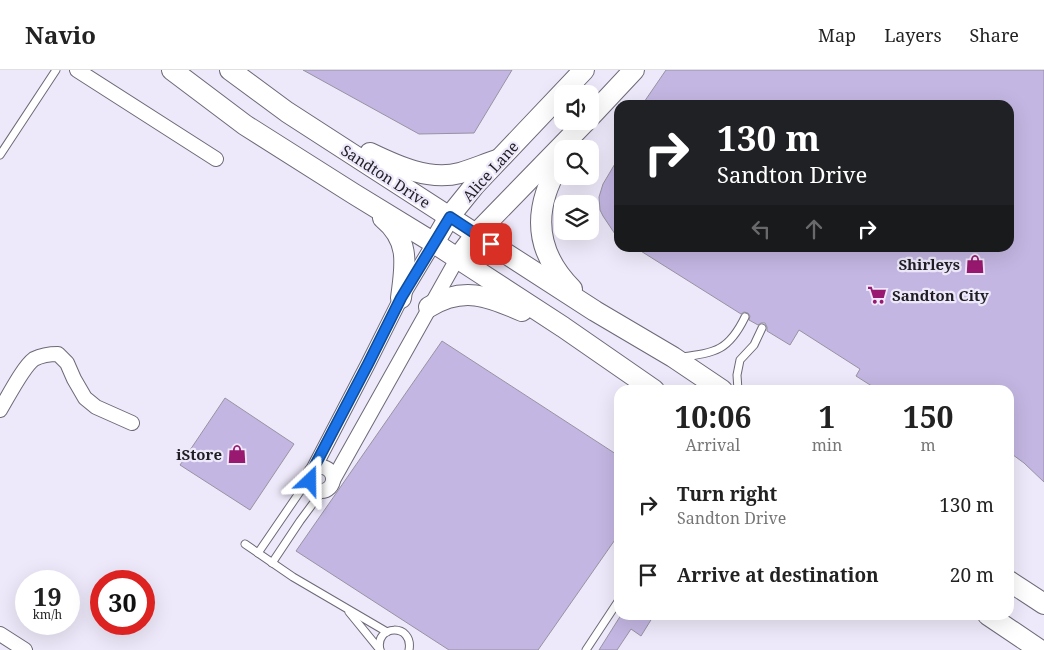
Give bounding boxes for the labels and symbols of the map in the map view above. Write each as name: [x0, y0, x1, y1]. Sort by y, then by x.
street label: Alice Lane: [458, 137, 522, 205]
street label: Sandton Drive: [338, 140, 434, 212]
pin: [470, 223, 512, 265]
shop icon: Shirleys: [964, 253, 986, 275]
place label: Shirleys: [898, 254, 960, 274]
supermarket icon: Sandton City: [866, 284, 888, 306]
place label: Sandton City: [892, 285, 989, 305]
shop icon: iStore: [226, 443, 248, 465]
place label: iStore: [176, 444, 222, 464]
position arrow: [283, 454, 335, 506]
speed limit sign: 30: [90, 570, 155, 635]

